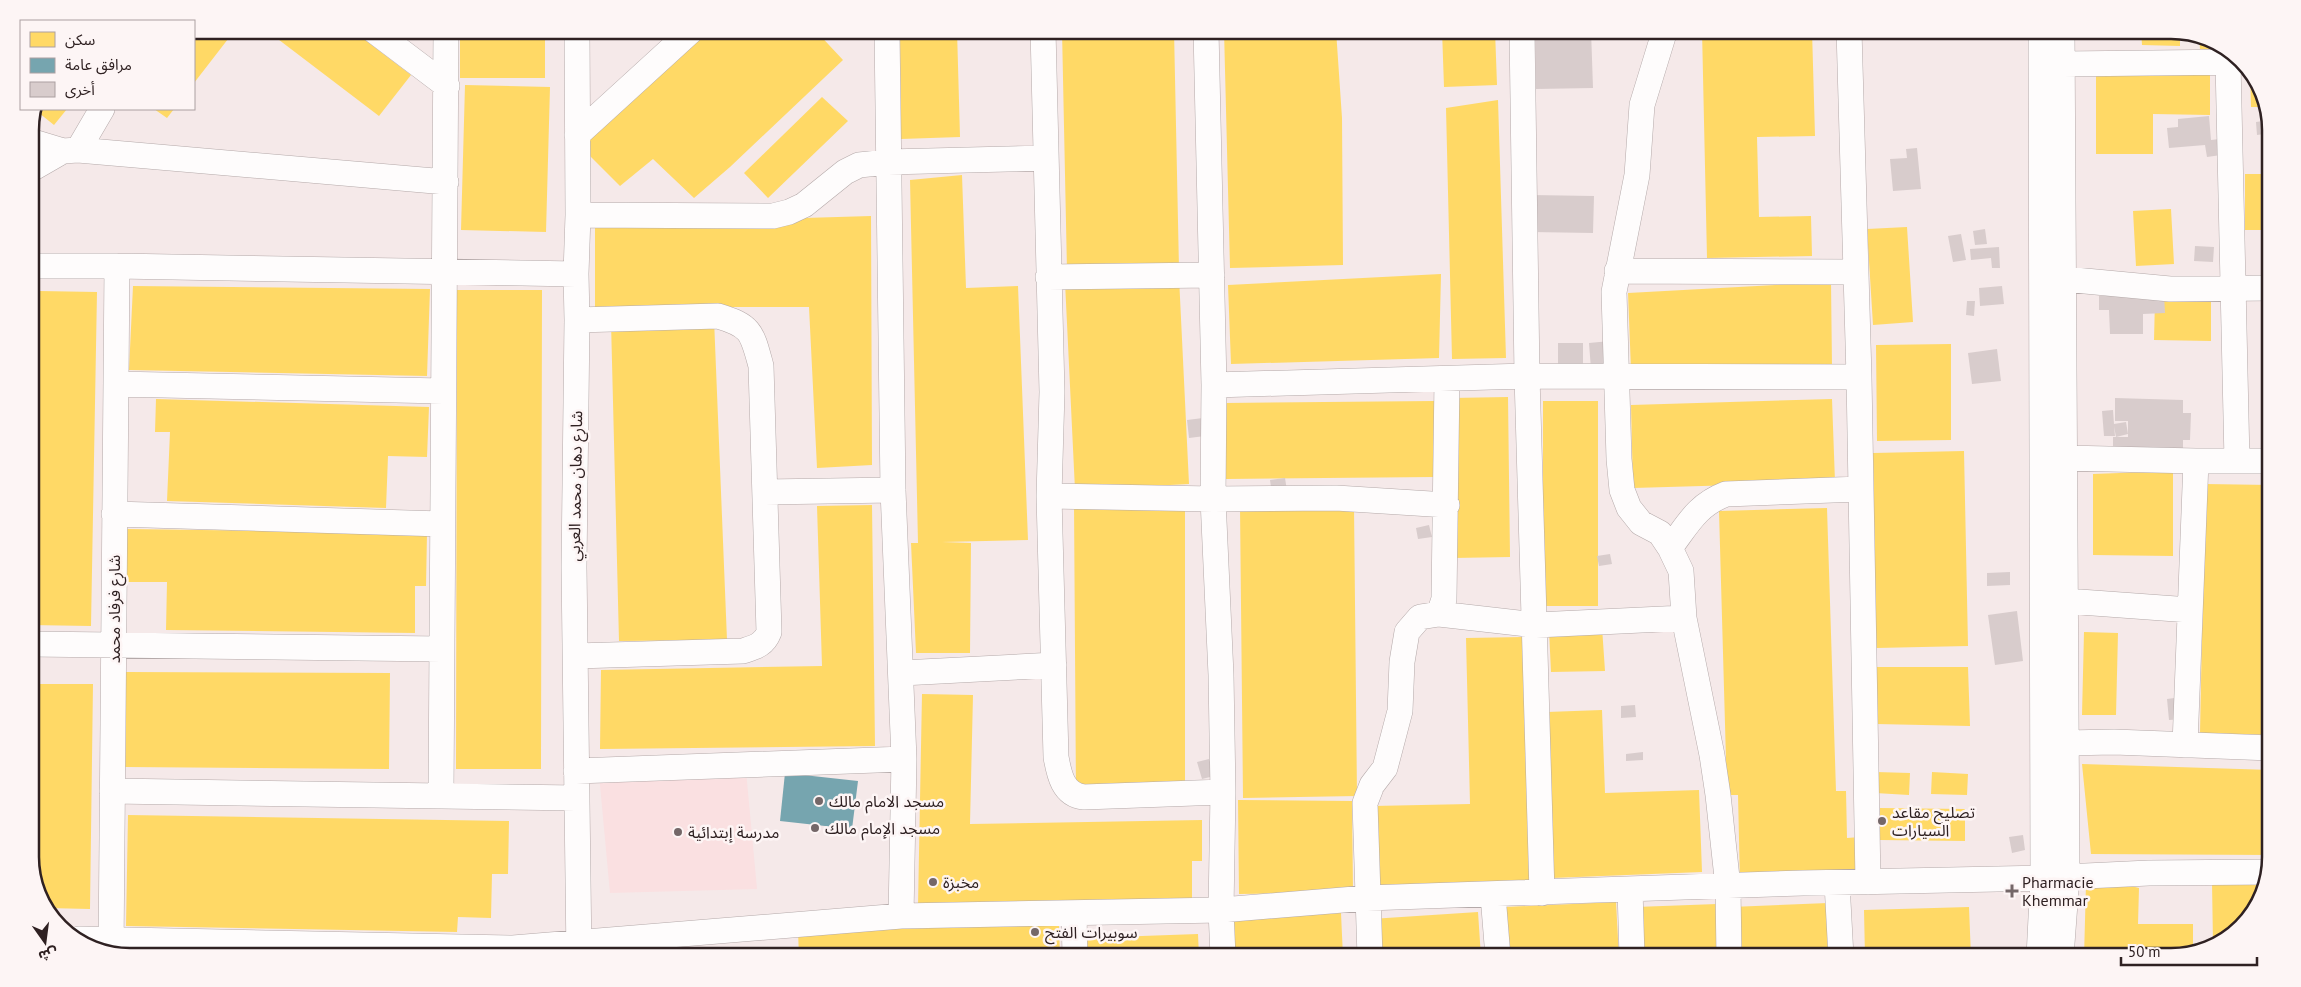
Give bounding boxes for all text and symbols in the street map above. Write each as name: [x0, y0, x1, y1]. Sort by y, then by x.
legend: [20, 20, 195, 110]
text: سكن: [65, 30, 96, 49]
text: مرافق عامة: [65, 55, 132, 75]
text: أخرى: [65, 80, 95, 99]
street label: شارع دهان محمد العربي: [564, 410, 589, 562]
street label: شارع فرفاد محمد: [104, 555, 127, 663]
place label: مسجد الامام مالك: [829, 791, 944, 814]
marker: مسجد الامام مالك: [813, 795, 825, 807]
place label: تصليح مقاعد السيارات: [1892, 802, 1975, 840]
marker: تصليح مقاعد السيارات: [1876, 815, 1888, 827]
place label: مسجد الإمام مالك: [825, 818, 940, 841]
place label: مدرسة إبتدائية: [688, 822, 779, 843]
marker: مسجد الإمام مالك: [809, 822, 821, 834]
marker: مدرسة إبتدائية: [672, 826, 684, 838]
place label: مخبزة: [943, 872, 979, 892]
place label: Pharmacie Khemmar: [2022, 872, 2094, 910]
marker: مخبزة: [927, 876, 939, 888]
marker: Pharmacie Khemmar: [2006, 885, 2018, 897]
north arrow: [20, 917, 70, 967]
place label: سوبيرات الفتح: [1045, 922, 1138, 945]
marker: سوبيرات الفتح: [1029, 926, 1041, 938]
scale bar: [2121, 934, 2257, 966]
text: 50 m: [2128, 942, 2161, 961]
text: ش: [37, 944, 60, 966]

